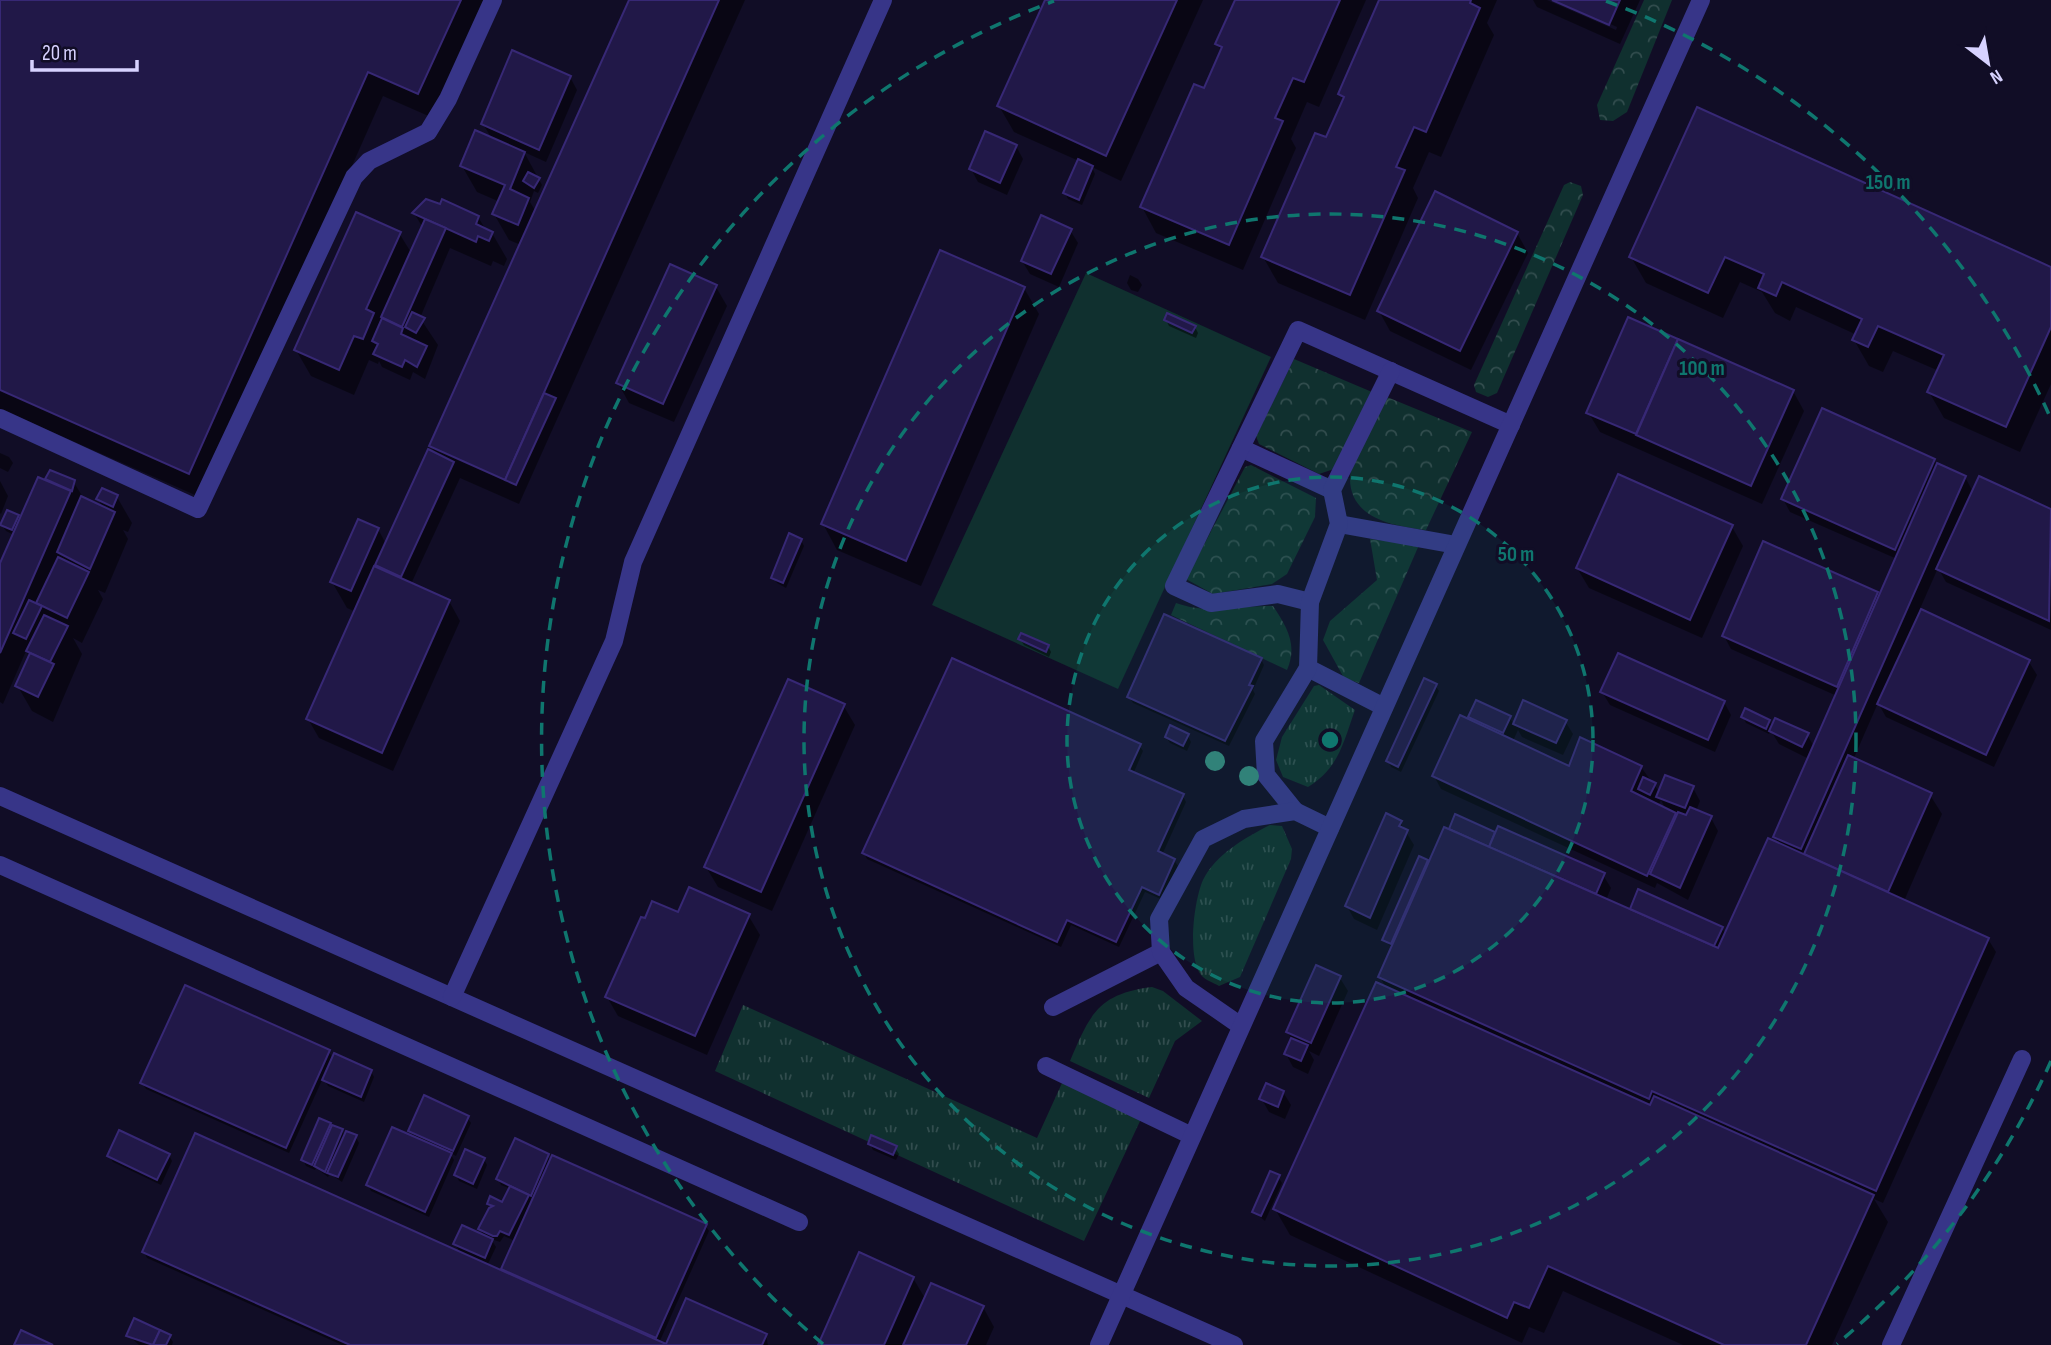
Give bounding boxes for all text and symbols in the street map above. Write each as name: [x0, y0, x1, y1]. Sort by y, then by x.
scale bar: [32, 28, 136, 72]
north arrow: [1953, 28, 2023, 98]
text: 20 m: [42, 41, 77, 66]
text: N: [1986, 64, 2006, 89]
text: 150 m: [1866, 170, 1910, 195]
text: 100 m: [1679, 356, 1725, 381]
text: 50 m: [1498, 542, 1534, 567]
centre of rings: [1318, 728, 1342, 752]

